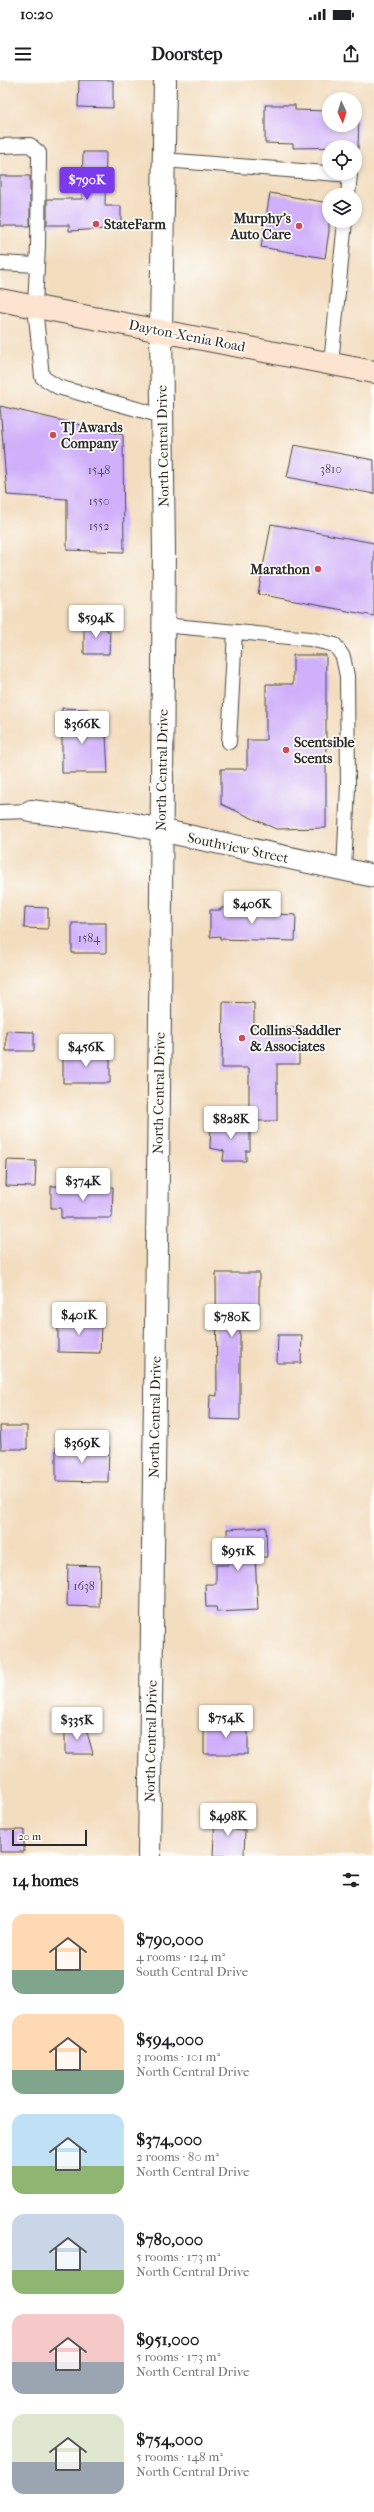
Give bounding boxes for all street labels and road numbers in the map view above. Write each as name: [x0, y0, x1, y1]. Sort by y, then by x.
street label: Dayton-Xenia Road: [127, 316, 247, 356]
street label: North Central Drive: [153, 385, 173, 507]
street label: North Central Drive: [152, 709, 172, 831]
street label: Southview Street: [186, 829, 290, 867]
street label: North Central Drive: [149, 1032, 169, 1154]
street label: North Central Drive: [145, 1356, 165, 1478]
street label: North Central Drive: [141, 1680, 161, 1802]

